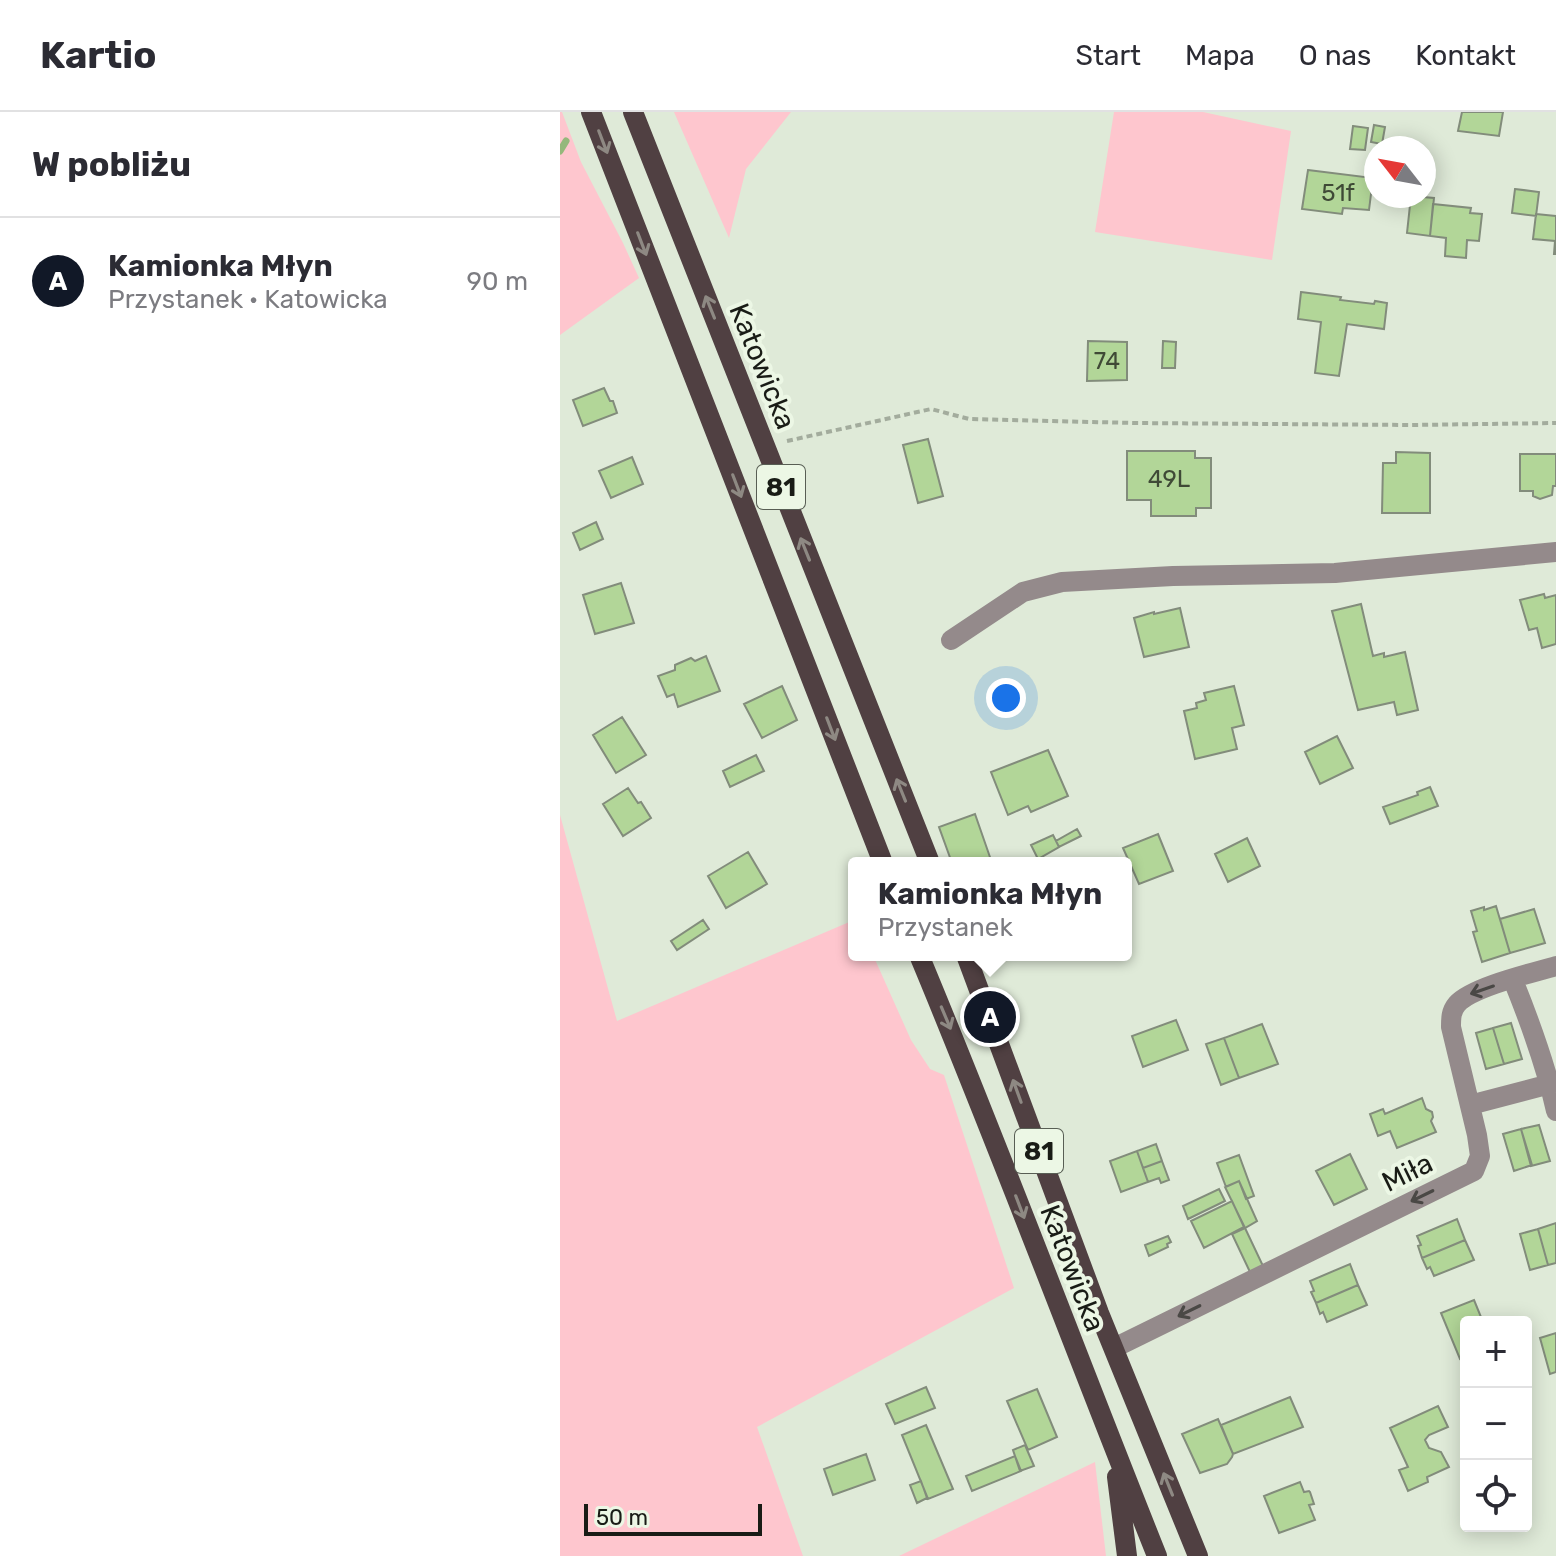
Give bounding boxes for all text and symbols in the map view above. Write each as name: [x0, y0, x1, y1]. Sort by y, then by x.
text: Kartio: [40, 32, 156, 78]
text: Start: [1076, 39, 1141, 72]
text: Mapa: [1185, 39, 1255, 72]
text: O nas: [1299, 39, 1371, 72]
text: Kontakt: [1415, 39, 1516, 72]
one-way arrow: [597, 129, 611, 154]
north arrow: [1364, 136, 1436, 208]
text: W pobliżu: [32, 144, 191, 185]
house number: 51f: [1321, 179, 1355, 207]
one-way arrow: [636, 231, 650, 256]
text: Kamionka Młyn: [108, 248, 333, 284]
text: A: [49, 266, 67, 297]
text: 90 m: [467, 266, 528, 297]
text: Przystanek · Katowicka: [108, 284, 388, 315]
one-way arrow: [702, 295, 716, 320]
street label: Katowicka: [722, 298, 803, 434]
house number: 74: [1094, 347, 1120, 375]
road number: 81: [757, 465, 805, 509]
house number: 49L: [1148, 465, 1191, 493]
one-way arrow: [730, 473, 745, 498]
one-way arrow: [797, 537, 812, 562]
your location: [986, 678, 1026, 718]
one-way arrow: [825, 716, 839, 740]
one-way arrow: [893, 778, 907, 803]
popup: [848, 857, 1132, 961]
text: Kamionka Młyn: [878, 876, 1102, 912]
text: Przystanek: [878, 912, 1013, 943]
one-way arrow: [1470, 983, 1495, 998]
pin: A: [964, 987, 1016, 1047]
one-way arrow: [939, 1005, 954, 1030]
one-way arrow: [1009, 1079, 1024, 1104]
road number: 81: [1015, 1129, 1063, 1173]
street label: Miła: [1377, 1146, 1438, 1199]
one-way arrow: [1411, 1189, 1435, 1204]
one-way arrow: [1014, 1194, 1028, 1218]
street label: Katowicka: [1033, 1200, 1112, 1336]
one-way arrow: [1177, 1304, 1201, 1319]
map controls: [1460, 1316, 1532, 1532]
button: +: [1460, 1316, 1532, 1388]
button: −: [1460, 1388, 1532, 1460]
button: locate: [1460, 1460, 1532, 1532]
one-way arrow: [1160, 1472, 1175, 1497]
scale bar: [584, 1500, 762, 1536]
text: 50 m: [596, 1504, 648, 1531]

